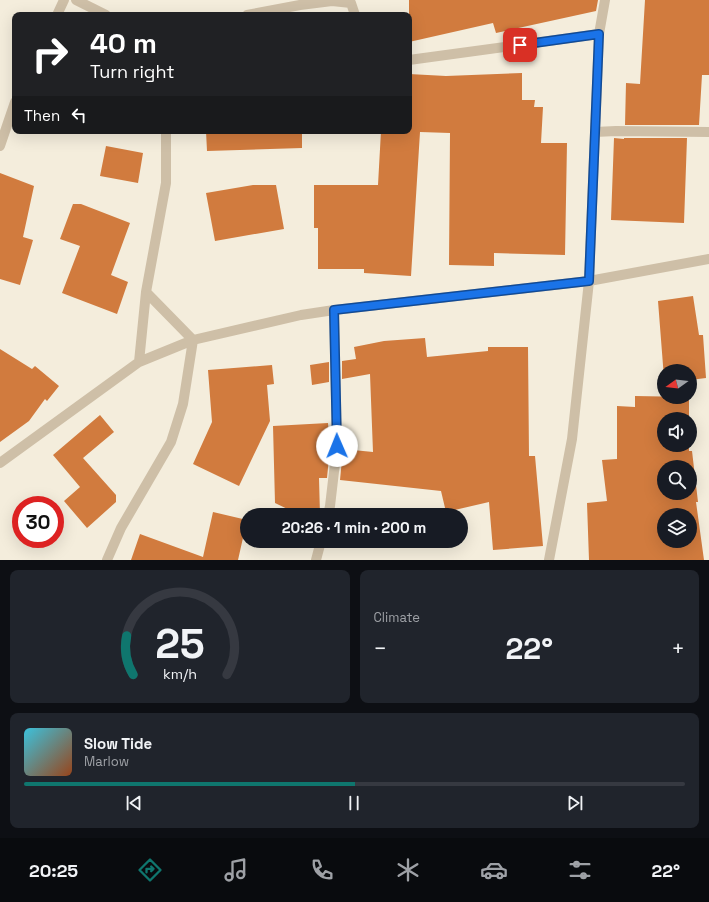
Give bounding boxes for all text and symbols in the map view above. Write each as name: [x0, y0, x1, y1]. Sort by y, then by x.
text: 40 m: [90, 25, 157, 61]
icon: right: [24, 28, 76, 80]
pin: [503, 28, 537, 62]
icon: arrive: [509, 34, 531, 56]
text: Turn right: [90, 60, 174, 83]
icon: left: [68, 104, 90, 126]
text: Then: [24, 106, 60, 125]
north arrow: [657, 364, 697, 404]
map controls: [657, 364, 697, 548]
button: sound: [657, 412, 697, 452]
position arrow: [316, 425, 358, 467]
button: search: [657, 460, 697, 500]
speed limit sign: 30: [12, 496, 64, 548]
button: layers: [657, 508, 697, 548]
text: 20:26 · 1 min · 200 m: [282, 518, 426, 537]
text: Climate: [374, 609, 420, 626]
text: 25: [155, 616, 205, 669]
text: 22°: [506, 629, 553, 668]
text: −: [374, 634, 387, 662]
text: +: [671, 634, 685, 662]
text: km/h: [163, 664, 197, 682]
text: Slow Tide: [84, 734, 152, 753]
text: Marlow: [84, 753, 129, 770]
icon: previous: [123, 792, 145, 814]
icon: pause: [343, 792, 365, 814]
icon: next: [564, 792, 586, 814]
icon: directions: [136, 856, 164, 884]
icon: music: [222, 856, 250, 884]
icon: phone: [308, 856, 336, 884]
icon: climate: [394, 856, 422, 884]
icon: car: [480, 856, 508, 884]
icon: filters: [566, 856, 594, 884]
text: 20:25: [29, 859, 78, 882]
text: 22°: [652, 859, 680, 882]

